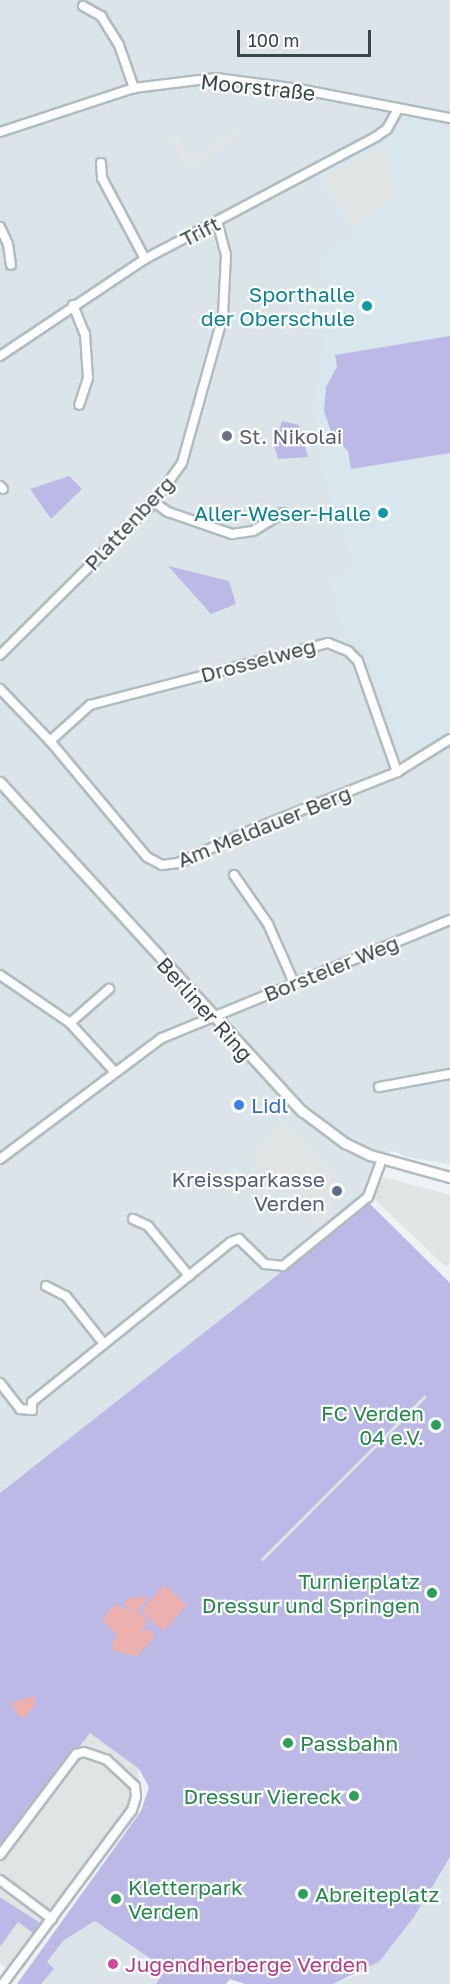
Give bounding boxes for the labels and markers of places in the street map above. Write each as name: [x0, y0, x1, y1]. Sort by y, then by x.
place label: Sporthalle der Oberschule: [201, 281, 355, 331]
marker: Sporthalle der Oberschule: [360, 299, 374, 313]
place label: St. Nikolai: [239, 423, 342, 449]
marker: St. Nikolai: [220, 429, 234, 443]
place label: Aller-Weser-Halle: [194, 500, 371, 526]
marker: Aller-Weser-Halle: [376, 506, 390, 520]
place label: Lidl: [251, 1092, 288, 1118]
marker: Lidl: [232, 1098, 246, 1112]
place label: Kreissparkasse Verden: [172, 1166, 325, 1216]
marker: Kreissparkasse Verden: [330, 1184, 344, 1198]
place label: FC Verden 04 e.V.: [321, 1400, 424, 1450]
marker: FC Verden 04 e.V.: [429, 1418, 443, 1432]
place label: Turnierplatz Dressur und Springen: [202, 1568, 420, 1618]
marker: Turnierplatz Dressur und Springen: [425, 1586, 439, 1600]
place label: Passbahn: [300, 1730, 398, 1756]
marker: Passbahn: [281, 1736, 295, 1750]
place label: Dressur Viereck: [183, 1783, 342, 1809]
marker: Dressur Viereck: [347, 1789, 361, 1803]
place label: Kletterpark Verden: [128, 1874, 243, 1924]
place label: Abreiteplatz: [315, 1881, 439, 1907]
marker: Abreiteplatz: [296, 1887, 310, 1901]
marker: Kletterpark Verden: [109, 1892, 123, 1906]
place label: Jugendherberge Verden: [125, 1951, 368, 1977]
marker: Jugendherberge Verden: [106, 1957, 120, 1971]

